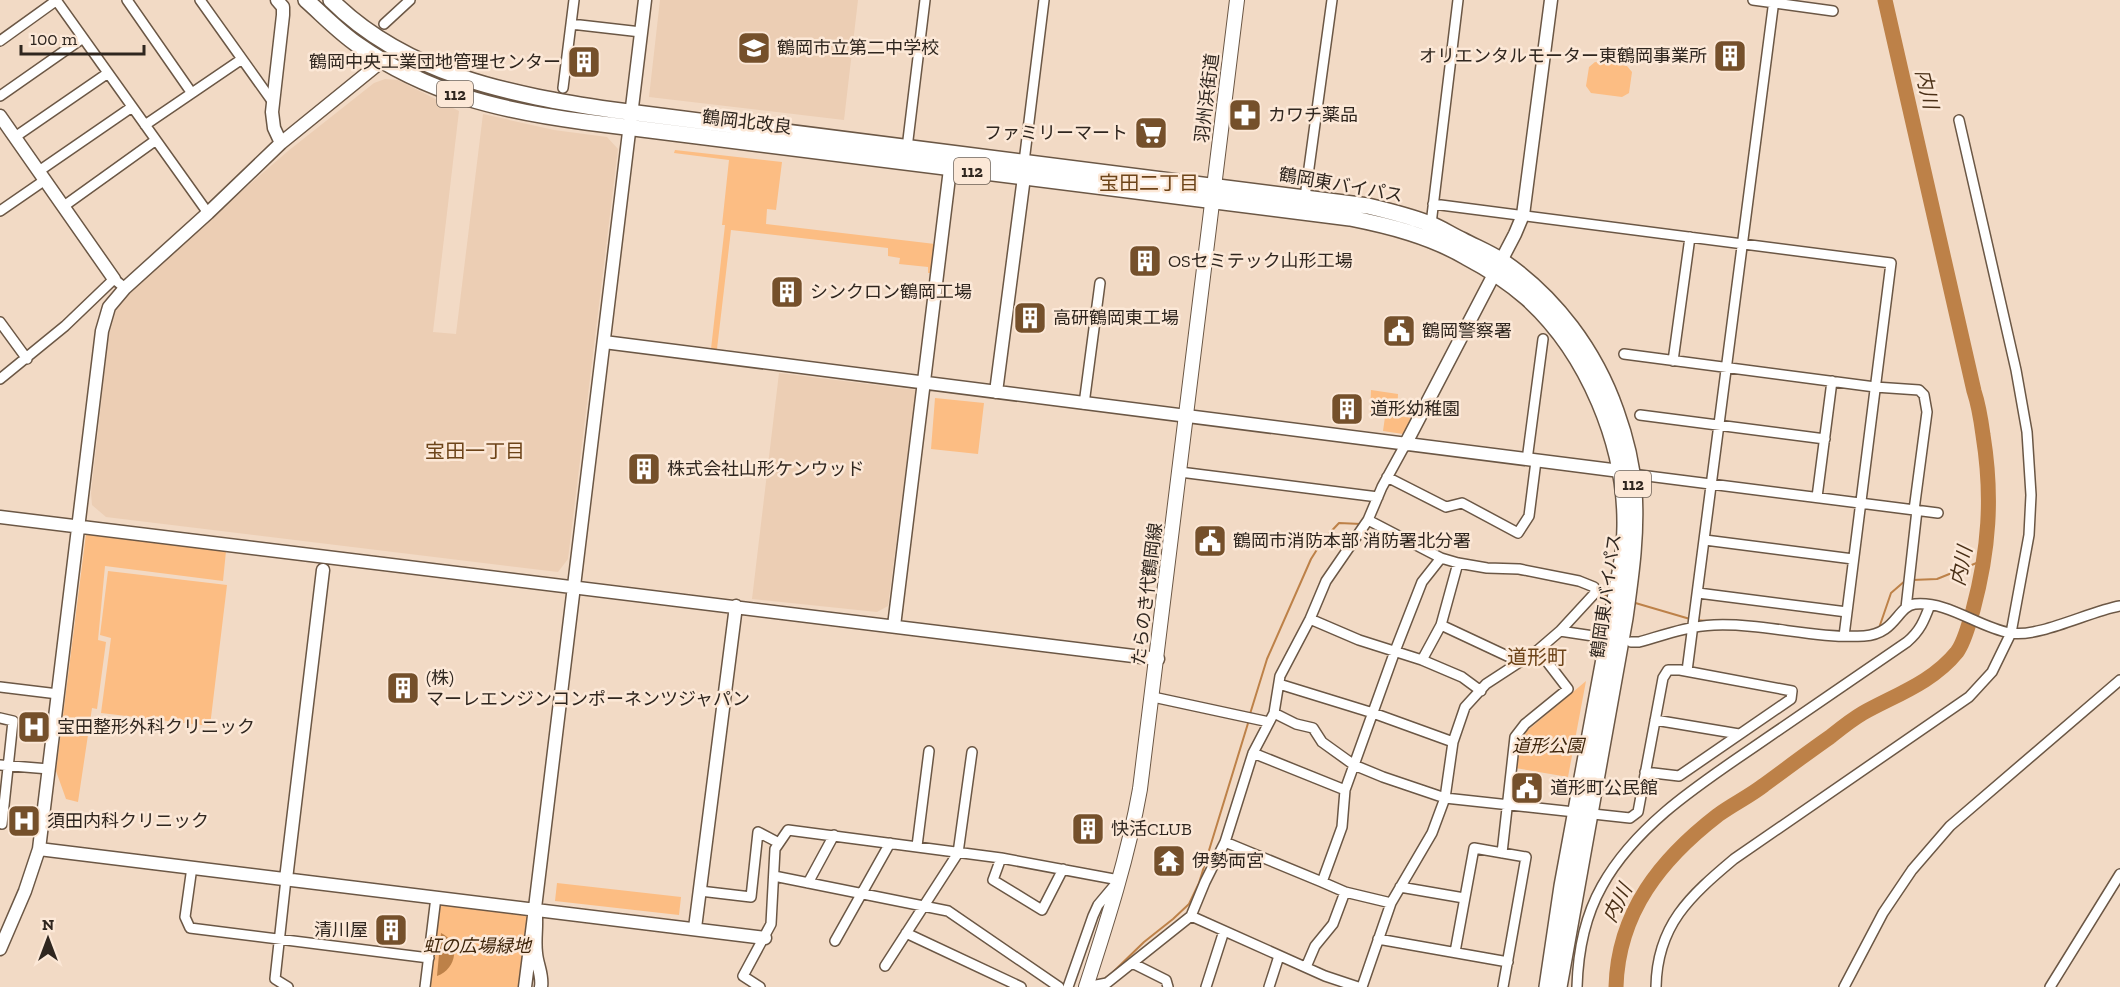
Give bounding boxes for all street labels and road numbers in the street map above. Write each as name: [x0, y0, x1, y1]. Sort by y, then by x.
street label: 羽州浜街道: [1191, 52, 1223, 144]
road number: 112: [437, 81, 473, 107]
street label: 鶴岡北改良: [701, 106, 793, 138]
road number: 112: [954, 158, 990, 184]
street label: 鶴岡東バイパス: [1277, 163, 1405, 207]
road number: 112: [1615, 471, 1651, 497]
street label: たらのき代鶴岡線: [1127, 521, 1167, 667]
street label: 鶴岡東バイパス: [1586, 532, 1626, 660]

